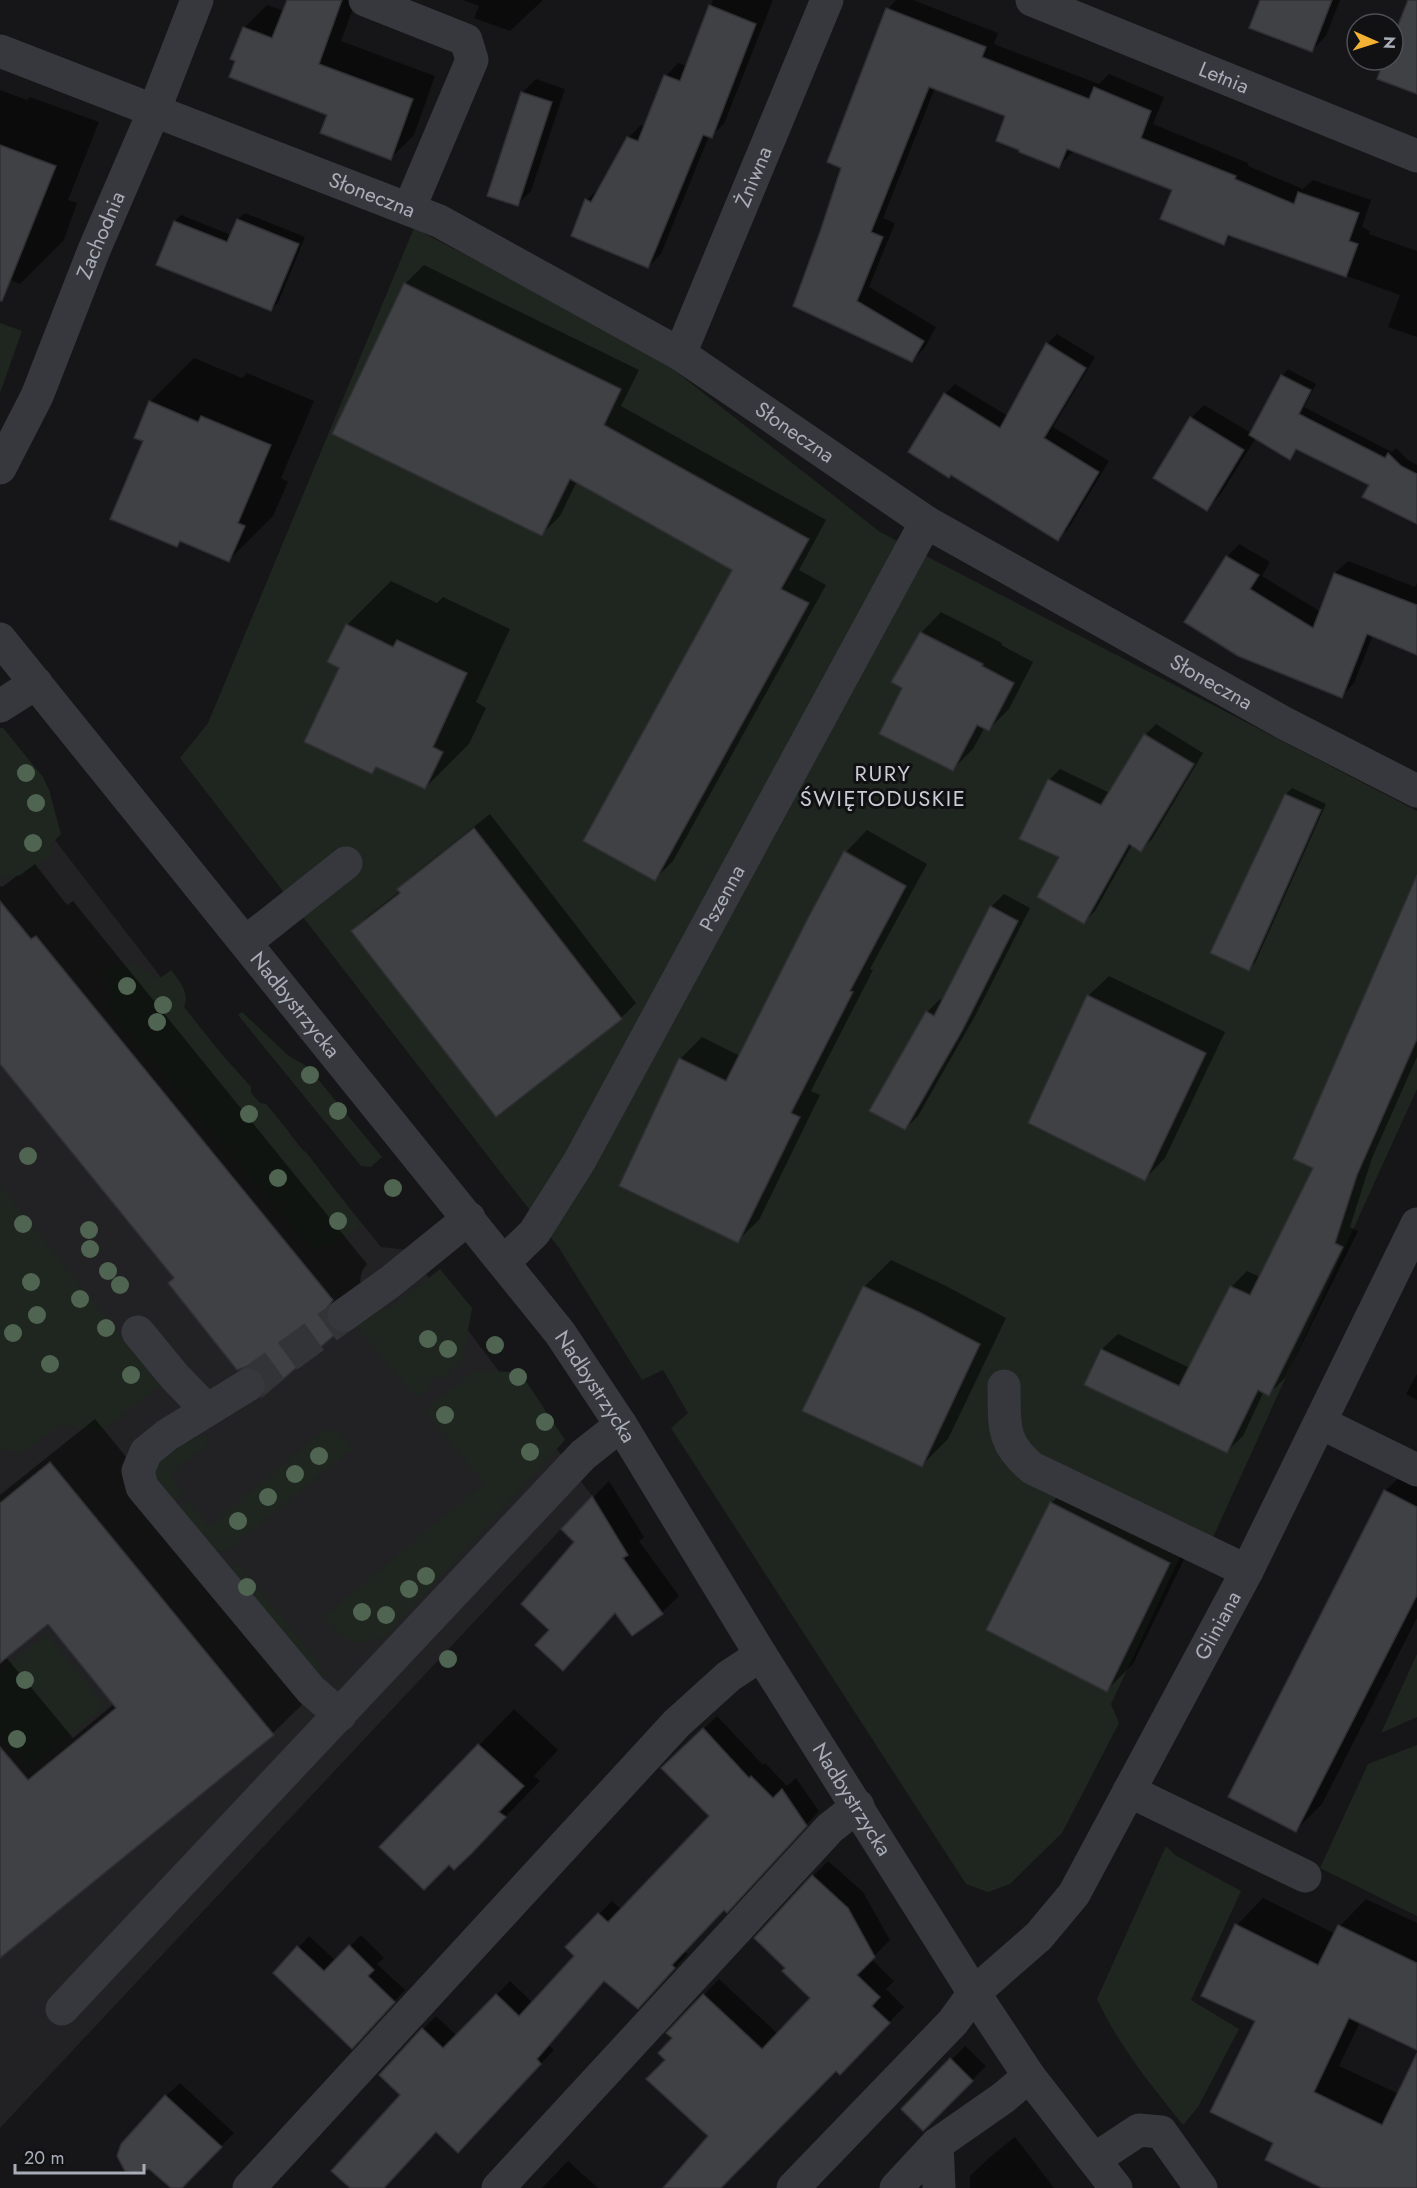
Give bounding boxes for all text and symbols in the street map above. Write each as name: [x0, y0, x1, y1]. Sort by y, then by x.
north arrow: [1345, 12, 1405, 72]
text: N: [1378, 36, 1401, 50]
street label: Letnia: [1194, 54, 1254, 101]
street label: Żniwna: [728, 142, 780, 212]
street label: Słoneczna: [324, 165, 420, 225]
street label: Zachodnia: [69, 187, 133, 283]
street label: Słoneczna: [749, 394, 841, 470]
street label: Słoneczna: [1164, 647, 1258, 717]
district label: RURY ŚWIĘTODUSKIE: [800, 757, 966, 814]
street label: Pszenna: [692, 859, 752, 937]
street label: Nadbystrzycka: [243, 945, 347, 1064]
street label: Nadbystrzycka: [547, 1325, 643, 1448]
street label: Gliniana: [1187, 1586, 1249, 1665]
street label: Nadbystrzycka: [805, 1737, 899, 1862]
scale bar: [15, 2137, 144, 2175]
text: 20 m: [24, 2145, 64, 2171]

